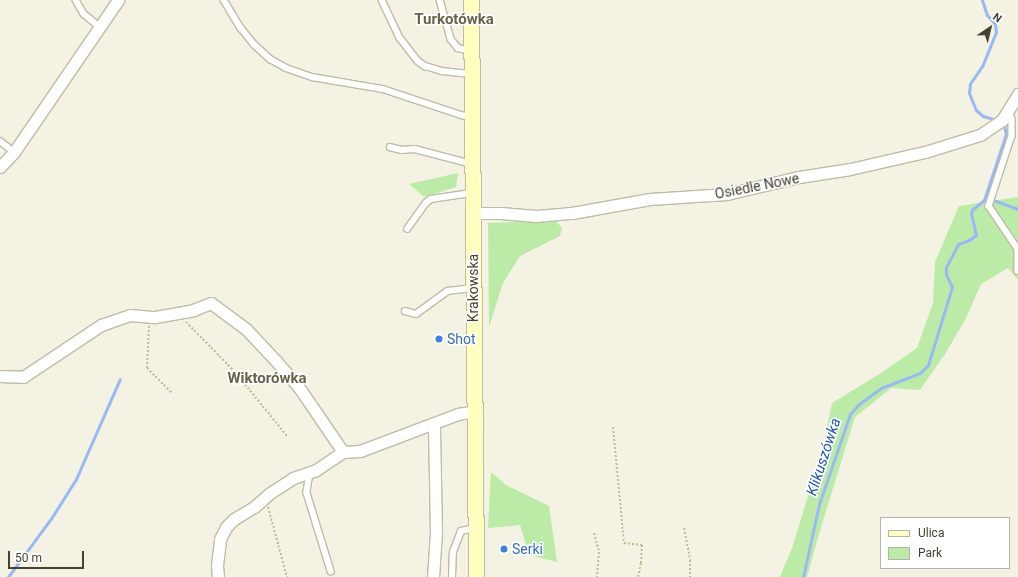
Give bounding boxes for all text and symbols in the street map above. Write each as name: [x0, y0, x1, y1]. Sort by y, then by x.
north arrow: [970, 8, 1010, 48]
text: N: [990, 10, 1004, 25]
district label: Turkotówka: [414, 11, 494, 29]
street label: Osiedle Nowe: [713, 170, 801, 202]
street label: Krakowska: [465, 254, 481, 322]
place label: Shot: [447, 331, 476, 347]
marker: Shot: [434, 334, 444, 344]
district label: Wiktorówka: [227, 370, 307, 388]
water label: Klikuszówka: [803, 416, 845, 498]
legend: [880, 517, 1010, 569]
text: Ulica: [918, 526, 944, 540]
place label: Serki: [512, 541, 543, 557]
scale bar: [10, 543, 86, 569]
marker: Serki: [499, 544, 509, 554]
text: Park: [918, 546, 942, 560]
text: 50 m: [15, 551, 42, 565]

